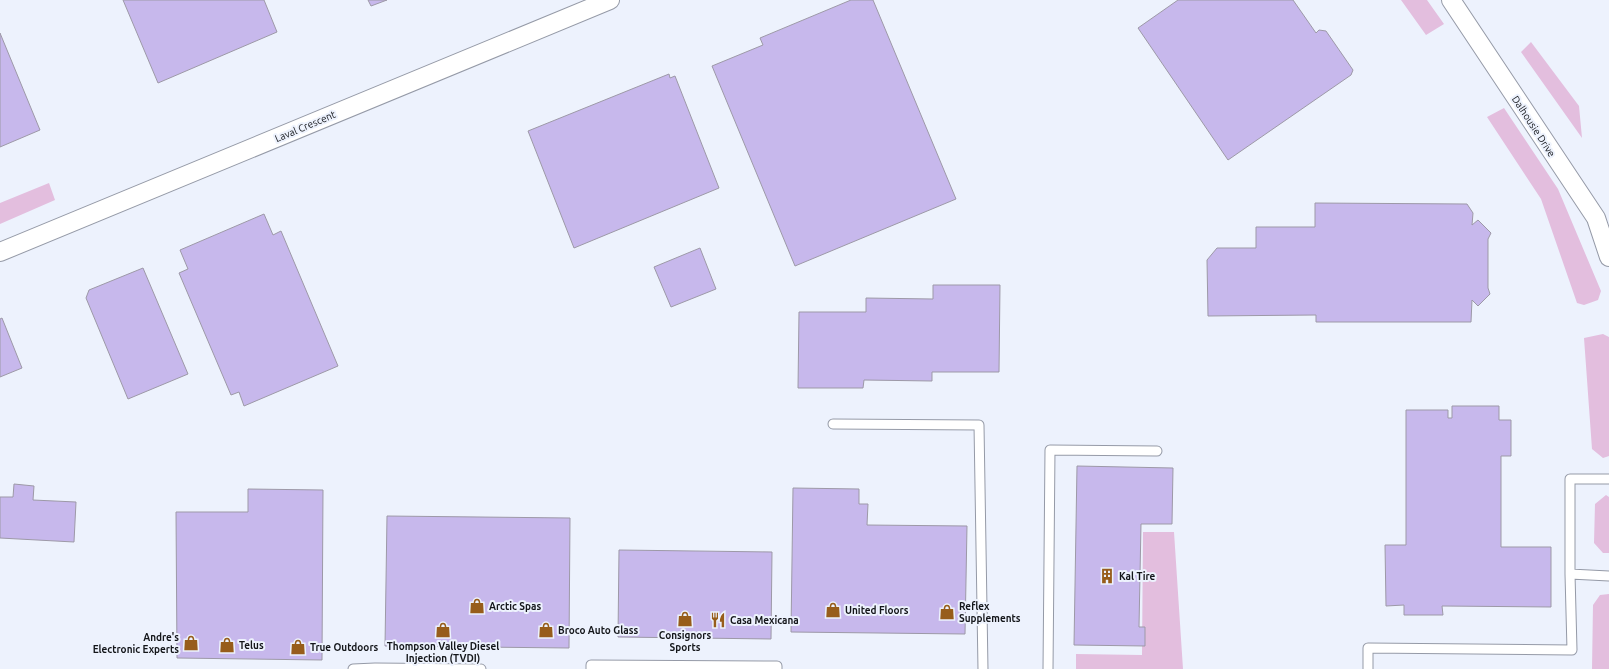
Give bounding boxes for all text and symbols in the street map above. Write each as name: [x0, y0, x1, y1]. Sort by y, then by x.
street label: Dalhousie Drive: [1510, 94, 1557, 159]
street label: Laval Crescent: [273, 109, 337, 144]
building icon: Kal Tire: [1098, 567, 1116, 585]
place label: Kal Tire: [1119, 571, 1155, 582]
shop icon: Arctic Spas: [468, 597, 486, 615]
place label: Reflex Supplements: [959, 600, 1021, 624]
place label: Arctic Spas: [489, 601, 541, 612]
shop icon: United Floors: [824, 601, 842, 619]
shop icon: Reflex Supplements: [938, 603, 956, 621]
place label: United Floors: [845, 605, 909, 616]
shop icon: Consignors Sports: [676, 610, 694, 628]
restaurant icon: Casa Mexicana: [709, 611, 727, 629]
place label: Casa Mexicana: [730, 615, 799, 626]
shop icon: Thompson Valley Diesel Injection (TVDI): [434, 621, 452, 639]
shop icon: Broco Auto Glass: [537, 621, 555, 639]
place label: Broco Auto Glass: [558, 625, 638, 636]
place label: Consignors Sports: [659, 630, 711, 653]
place label: Andre's Electronic Experts: [93, 632, 179, 655]
shop icon: Andre's Electronic Experts: [182, 634, 200, 652]
shop icon: Telus: [218, 636, 236, 654]
shop icon: True Outdoors: [289, 638, 307, 656]
place label: Telus: [239, 640, 264, 651]
place label: Thompson Valley Diesel Injection (TVDI): [387, 641, 499, 665]
place label: True Outdoors: [310, 642, 379, 653]

